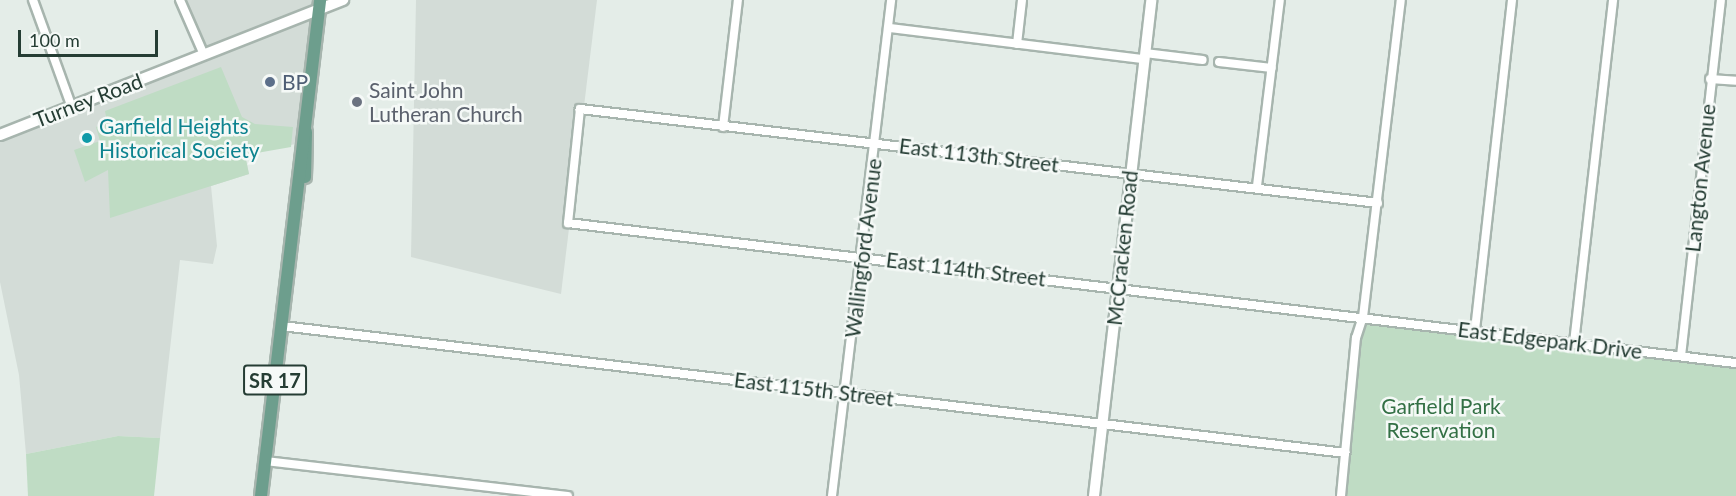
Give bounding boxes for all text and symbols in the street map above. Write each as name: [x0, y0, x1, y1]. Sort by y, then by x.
scale bar: [21, 18, 160, 56]
text: 100 m: [29, 29, 80, 51]
street label: Turney Road: [30, 68, 146, 132]
place label: BP: [282, 69, 308, 95]
marker: BP: [263, 75, 277, 89]
place label: Saint John Lutheran Church: [369, 77, 523, 127]
marker: Saint John Lutheran Church: [350, 95, 364, 109]
street label: Langton Avenue: [1680, 102, 1720, 254]
place label: Garfield Heights Historical Society: [99, 113, 260, 163]
marker: Garfield Heights Historical Society: [80, 131, 94, 145]
street label: East 113th Street: [898, 133, 1060, 177]
street label: Wallingford Avenue: [839, 156, 887, 340]
street label: McCracken Road: [1101, 169, 1143, 327]
street label: East 114th Street: [885, 247, 1047, 291]
street label: East Edgepark Drive: [1456, 316, 1644, 364]
road number: SR 17: [242, 363, 308, 397]
street label: East 115th Street: [733, 367, 895, 411]
park label: Garfield Park Reservation: [1381, 393, 1501, 443]

